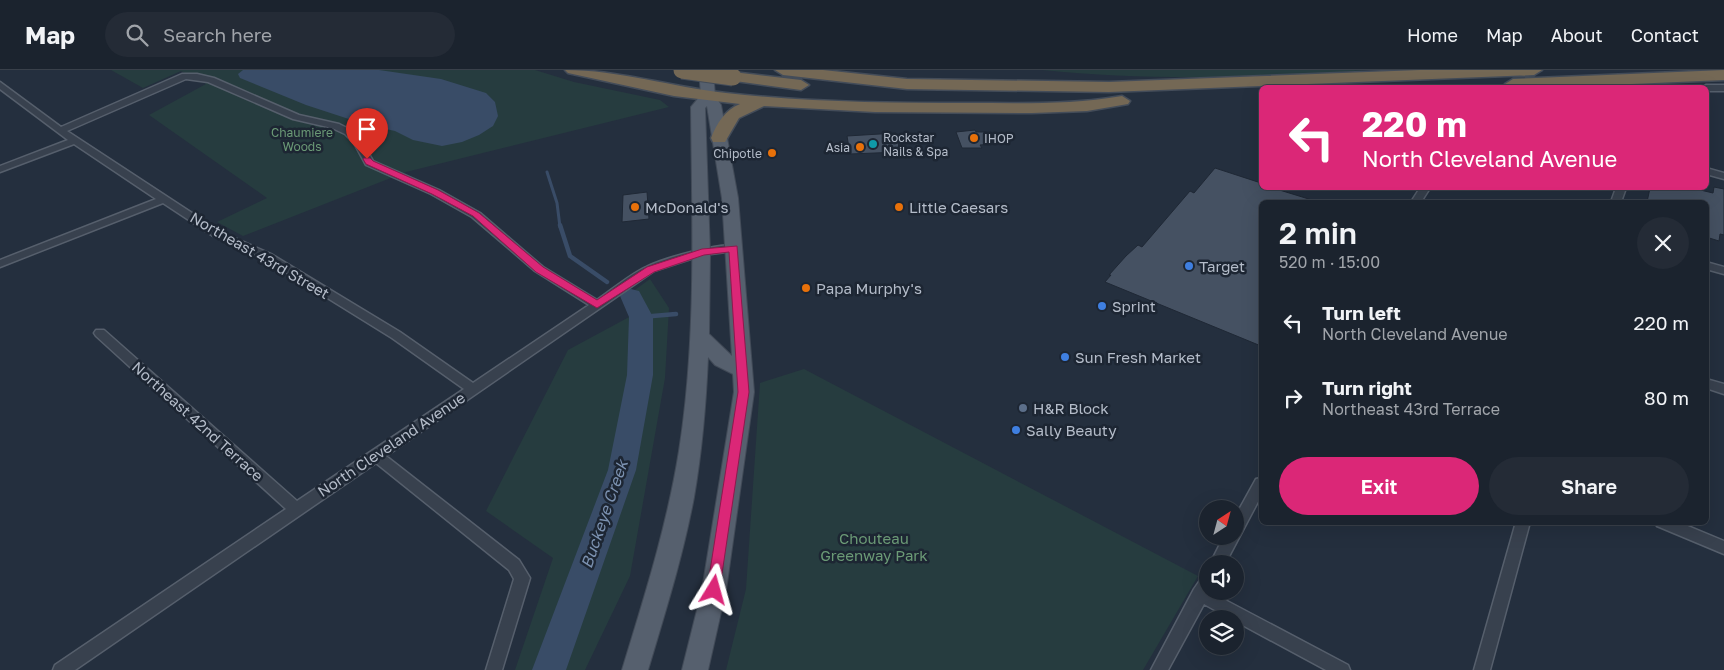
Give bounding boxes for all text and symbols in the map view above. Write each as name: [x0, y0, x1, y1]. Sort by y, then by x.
search box: [105, 12, 455, 57]
text: Map: [25, 20, 75, 49]
icon: search: [123, 21, 151, 49]
text: Search here: [163, 23, 272, 46]
text: Home: [1407, 24, 1458, 46]
text: Map: [1486, 24, 1523, 46]
text: About: [1551, 24, 1603, 46]
text: Contact: [1631, 24, 1699, 46]
text: 220 m: [1362, 103, 1467, 145]
icon: left: [1279, 105, 1344, 170]
pin: [346, 108, 388, 159]
icon: arrive: [353, 115, 381, 143]
park label: Chaumiere Woods: [271, 125, 333, 154]
place label: Rockstar Nails & Spa: [883, 130, 948, 159]
place label: IHOP: [984, 131, 1014, 146]
marker: IHOP: [968, 132, 980, 144]
marker: Rockstar Nails & Spa: [867, 138, 879, 150]
place label: Asia: [826, 140, 850, 155]
marker: Asia: [854, 141, 866, 153]
text: North Cleveland Avenue: [1362, 145, 1617, 172]
place label: Chipotle: [713, 146, 762, 161]
marker: Chipotle: [766, 147, 778, 159]
place label: McDonald's: [645, 198, 728, 216]
place label: Little Caesars: [909, 198, 1008, 216]
marker: McDonald's: [629, 201, 641, 213]
marker: Little Caesars: [893, 201, 905, 213]
street label: Northeast 43rd Street: [187, 208, 333, 302]
text: 2 min: [1279, 215, 1357, 251]
button: close: [1637, 217, 1689, 269]
text: 520 m · 15:00: [1279, 252, 1380, 272]
place label: Target: [1199, 257, 1245, 275]
marker: Target: [1183, 260, 1195, 272]
place label: Papa Murphy's: [816, 279, 922, 297]
marker: Papa Murphy's: [800, 282, 812, 294]
place label: Sprint: [1112, 297, 1156, 315]
marker: Sprint: [1096, 300, 1108, 312]
text: Turn left: [1322, 301, 1401, 324]
icon: left: [1279, 309, 1307, 337]
text: 220 m: [1634, 311, 1689, 334]
text: North Cleveland Avenue: [1322, 324, 1508, 344]
place label: Sun Fresh Market: [1075, 348, 1201, 366]
marker: Sun Fresh Market: [1059, 351, 1071, 363]
street label: Northeast 42nd Terrace: [129, 357, 268, 485]
text: Turn right: [1322, 376, 1412, 399]
icon: right: [1279, 384, 1307, 412]
text: 80 m: [1644, 386, 1689, 409]
street label: North Cleveland Avenue: [314, 388, 468, 500]
place label: H&R Block: [1033, 399, 1109, 417]
text: Northeast 43rd Terrace: [1322, 399, 1500, 419]
marker: H&R Block: [1017, 402, 1029, 414]
place label: Sally Beauty: [1026, 421, 1117, 439]
marker: Sally Beauty: [1010, 424, 1022, 436]
water label: Buckeye Creek: [576, 455, 633, 571]
button: Exit: [1279, 457, 1479, 515]
button: Share: [1489, 457, 1689, 515]
north arrow: [1199, 500, 1244, 545]
map controls: [1199, 500, 1244, 655]
park label: Chouteau Greenway Park: [820, 529, 928, 564]
button: sound: [1199, 555, 1244, 600]
position arrow: [687, 563, 739, 615]
button: layers: [1199, 610, 1244, 655]

